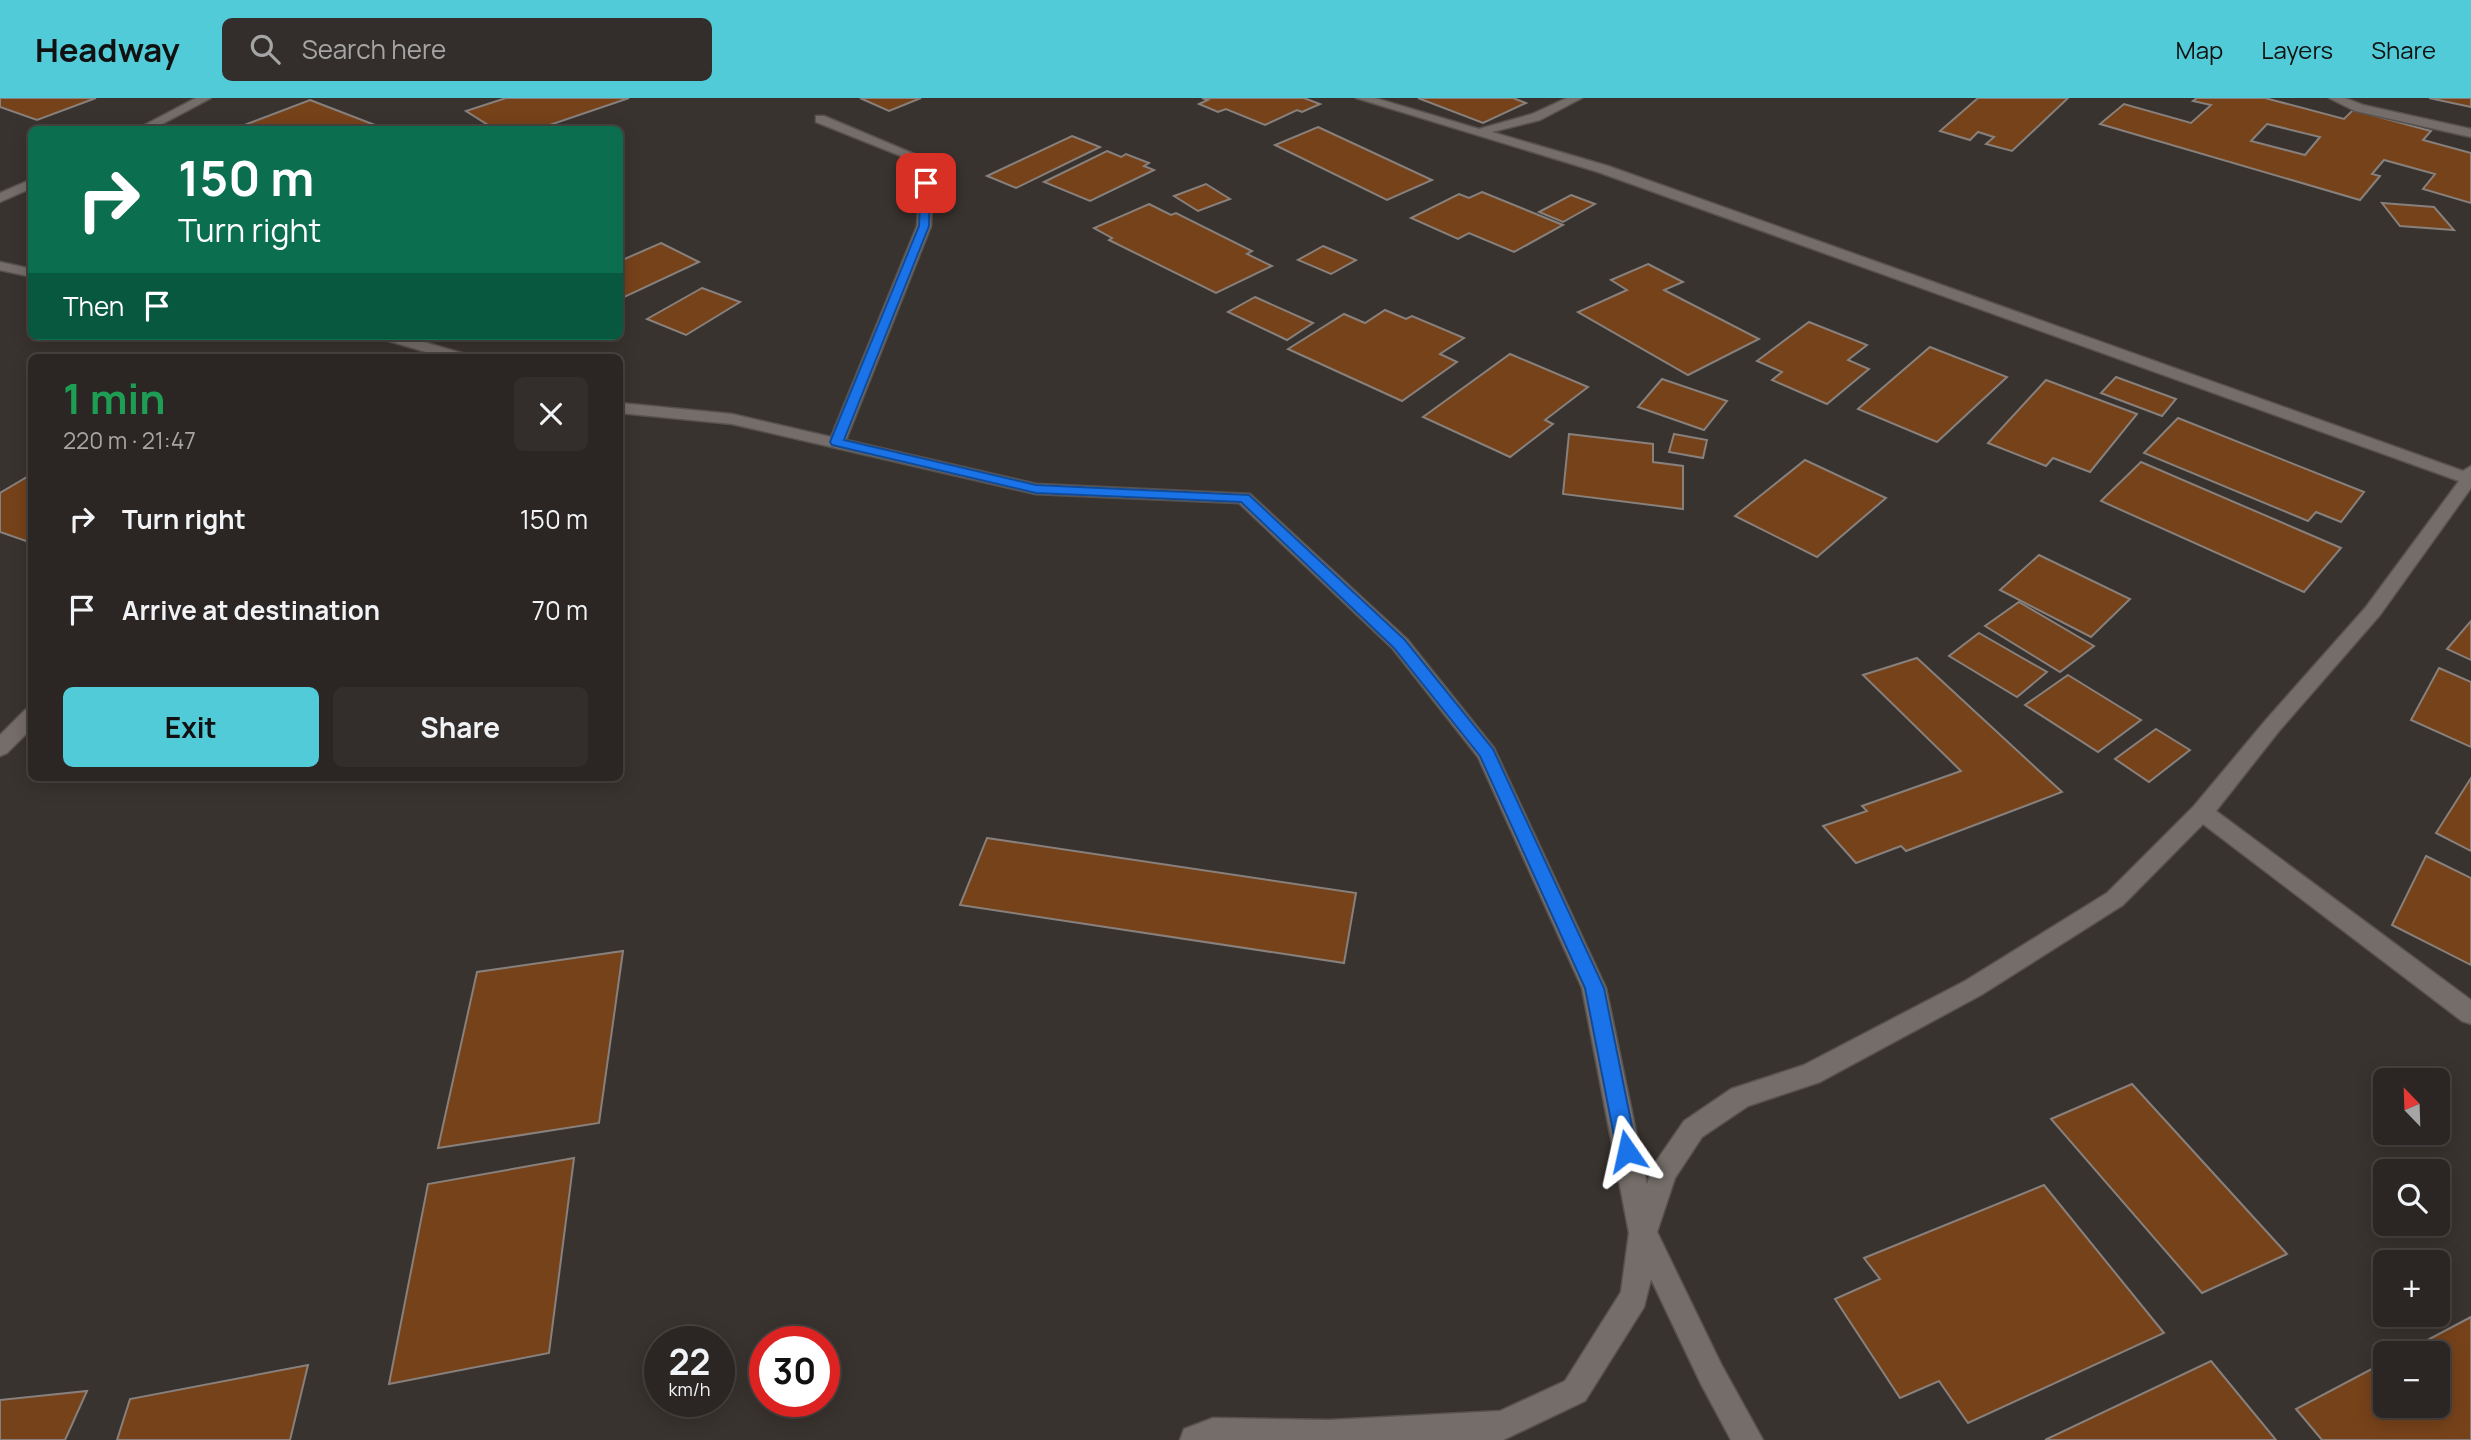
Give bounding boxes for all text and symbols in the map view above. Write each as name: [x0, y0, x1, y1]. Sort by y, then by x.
search box: [222, 18, 712, 81]
text: Headway: [35, 27, 180, 72]
icon: search: [246, 30, 284, 68]
text: Search here: [302, 31, 446, 67]
text: Map: [2176, 33, 2223, 66]
text: Layers: [2261, 33, 2333, 66]
text: Share: [2371, 33, 2436, 66]
text: 150 m: [178, 144, 314, 211]
pin: [896, 153, 956, 213]
icon: right: [63, 154, 154, 245]
icon: arrive: [907, 164, 945, 202]
text: Turn right: [178, 208, 321, 252]
icon: arrive: [138, 287, 176, 325]
text: Then: [63, 288, 124, 324]
text: 1 min: [63, 369, 166, 427]
button: close: [514, 377, 588, 451]
text: 220 m · 21:47: [63, 424, 196, 456]
icon: right: [63, 500, 101, 538]
text: Turn right: [122, 501, 246, 537]
text: 150 m: [520, 501, 588, 537]
icon: arrive: [63, 591, 101, 629]
text: Arrive at destination: [122, 592, 380, 628]
text: 70 m: [532, 592, 588, 628]
button: Exit: [63, 687, 319, 767]
button: Share: [333, 687, 588, 767]
north arrow: [2373, 1068, 2450, 1144]
map controls: [2373, 1068, 2450, 1418]
position arrow: [1590, 1114, 1664, 1188]
button: search: [2373, 1159, 2450, 1236]
button: +: [2373, 1250, 2450, 1327]
speed limit sign: 30: [749, 1326, 840, 1417]
text: 22: [669, 1338, 710, 1386]
button: −: [2373, 1341, 2450, 1418]
text: km/h: [669, 1377, 710, 1401]

